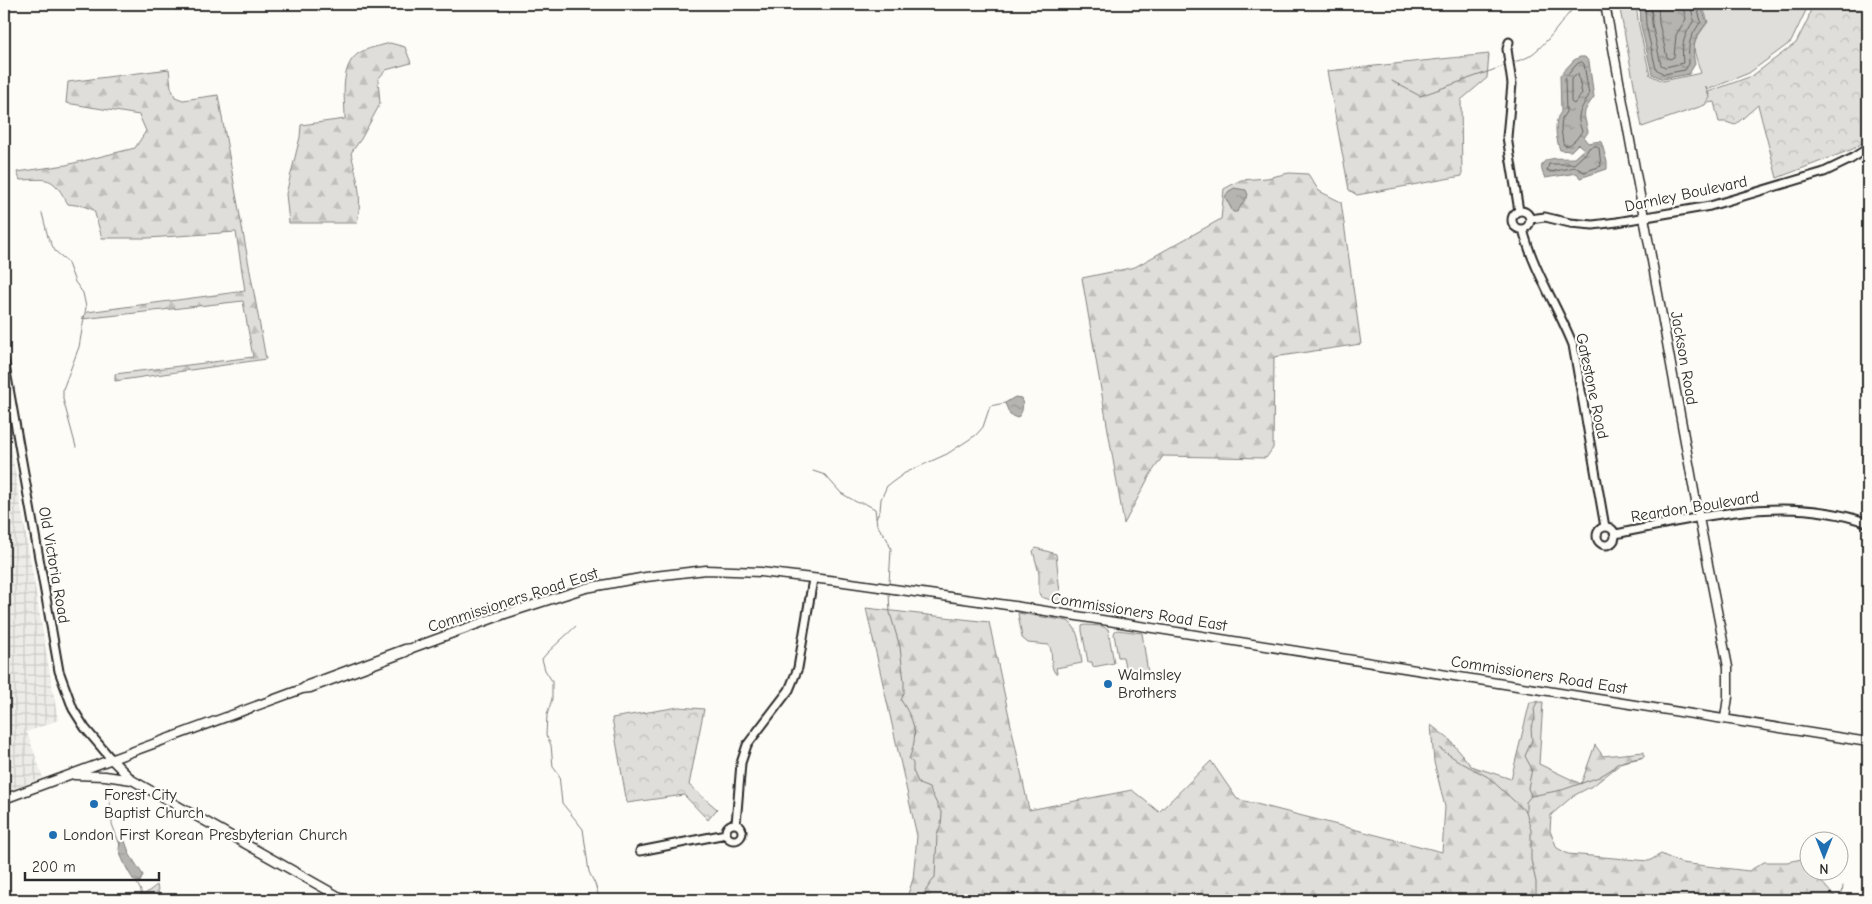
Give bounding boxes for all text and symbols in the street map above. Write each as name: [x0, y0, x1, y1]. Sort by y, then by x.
street label: Darnley Boulevard: [1623, 172, 1749, 216]
street label: Jackson Road: [1667, 310, 1701, 406]
street label: Gatestone Road: [1572, 331, 1612, 441]
street label: Reardon Boulevard: [1630, 488, 1760, 526]
street label: Old Victoria Road: [35, 505, 73, 625]
street label: Commissioners Road East: [426, 564, 601, 636]
street label: Commissioners Road East: [1050, 589, 1229, 635]
street label: Commissioners Road East: [1450, 652, 1629, 698]
place label: Walmsley Brothers: [1118, 666, 1182, 702]
marker: Walmsley Brothers: [1102, 678, 1114, 690]
place label: Forest City Baptist Church: [104, 786, 204, 822]
marker: Forest City Baptist Church: [88, 798, 100, 810]
place label: London First Korean Presbyterian Church: [63, 826, 348, 844]
marker: London First Korean Presbyterian Church: [47, 829, 59, 841]
north arrow: [1800, 832, 1850, 882]
scale bar: [25, 849, 159, 881]
text: 200 m: [32, 858, 76, 876]
text: N: [1819, 860, 1829, 877]

